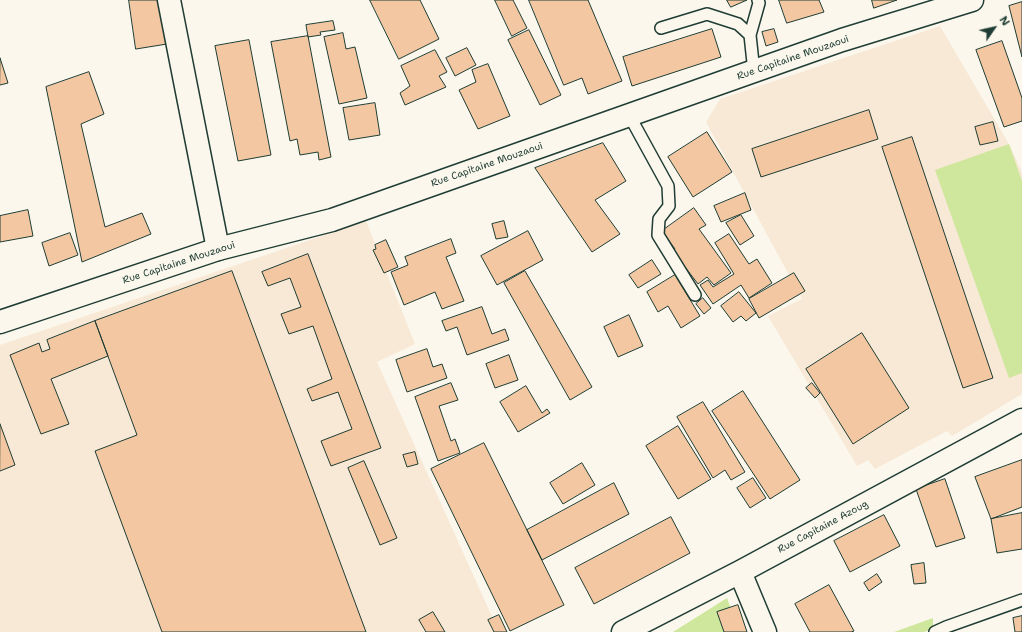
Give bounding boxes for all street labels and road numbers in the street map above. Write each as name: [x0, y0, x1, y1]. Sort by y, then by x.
street label: Rue Capitaine Mouzaoui: [735, 33, 851, 83]
street label: Rue Capitaine Mouzaoui: [429, 140, 545, 190]
street label: Rue Capitaine Mouzaoui: [121, 239, 237, 287]
street label: Rue Capitaine Azoug: [776, 498, 870, 556]

